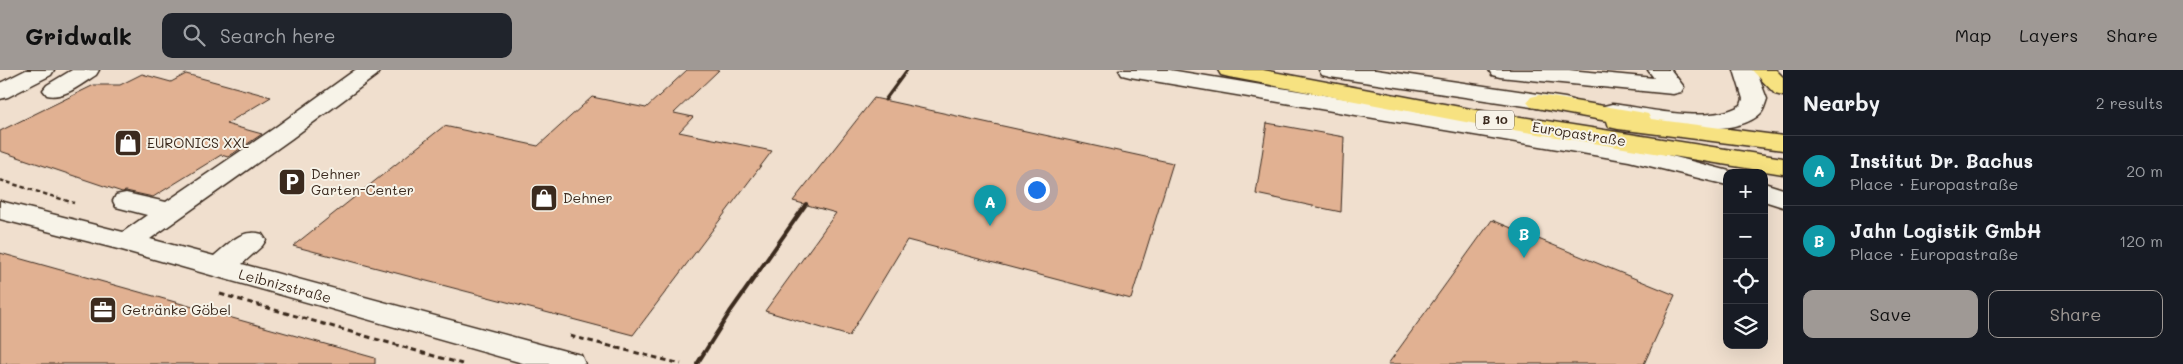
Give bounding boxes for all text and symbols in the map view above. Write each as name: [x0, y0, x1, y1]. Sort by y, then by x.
search box: [162, 13, 512, 58]
text: Gridwalk: [25, 20, 132, 51]
icon: search: [180, 21, 208, 49]
text: Search here: [220, 23, 336, 48]
text: Map: [1955, 23, 1991, 47]
text: Layers: [2019, 23, 2078, 47]
text: Share: [2106, 23, 2158, 47]
text: Nearby: [1803, 89, 1880, 116]
text: 2 results: [2096, 92, 2163, 113]
road number: B 10: [1476, 110, 1514, 130]
street label: Europastraße: [1531, 117, 1627, 150]
shop icon: EURONICS XXL: [113, 128, 143, 158]
place label: EURONICS XXL: [147, 133, 250, 152]
text: Institut Dr. Bachus: [1850, 148, 2033, 173]
text: A: [1813, 160, 1825, 181]
text: 20 m: [2126, 160, 2163, 181]
place label: Dehner Garten-Center: [311, 164, 414, 199]
parking icon: Dehner Garten-Center: [277, 167, 307, 197]
map controls: [1723, 169, 1768, 349]
button: +: [1723, 169, 1768, 214]
text: Place · Europastraße: [1850, 173, 2018, 194]
your location: [1024, 177, 1050, 203]
shop icon: Dehner: [529, 183, 559, 213]
pin: A: [974, 185, 1006, 226]
place label: Dehner: [563, 188, 613, 207]
button: −: [1723, 214, 1768, 259]
pin: B: [1508, 217, 1540, 258]
text: Jahn Logistik GmbH: [1850, 218, 2042, 243]
text: B: [1814, 230, 1824, 251]
text: 120 m: [2119, 230, 2163, 251]
text: Place · Europastraße: [1850, 243, 2018, 264]
button: locate: [1723, 259, 1768, 304]
street label: Leibnizstraße: [237, 264, 334, 307]
button: Save: [1803, 290, 1978, 338]
button: Share: [1988, 290, 2163, 338]
office icon: Getränke Göbel: [88, 295, 118, 325]
place label: Getränke Göbel: [122, 300, 231, 319]
button: layers: [1723, 304, 1768, 349]

